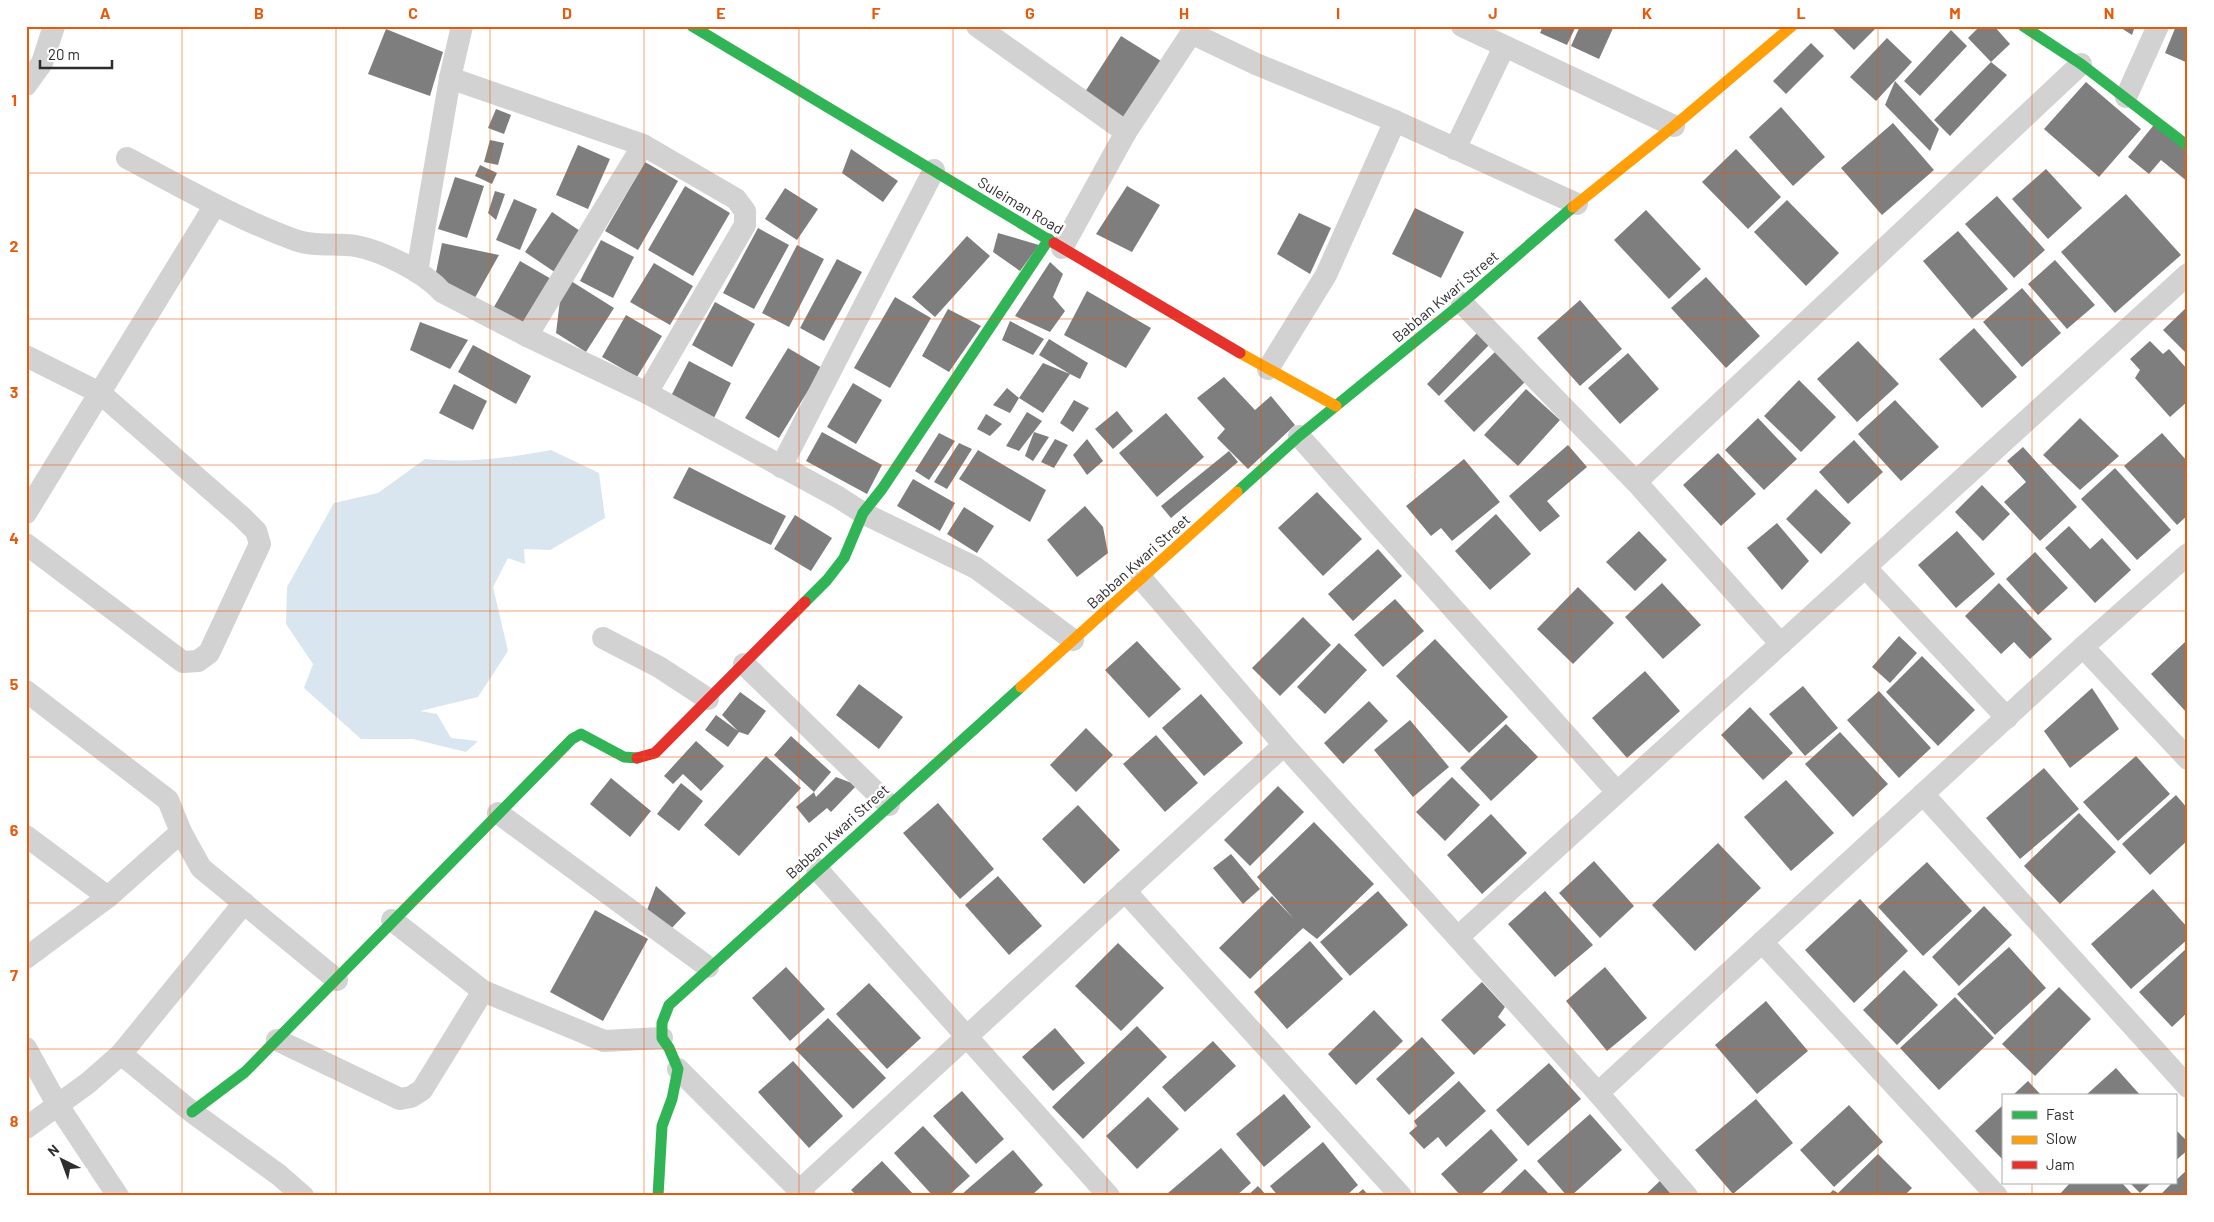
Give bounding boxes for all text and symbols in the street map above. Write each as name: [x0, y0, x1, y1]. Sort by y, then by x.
text: A: [100, 3, 111, 22]
text: B: [254, 3, 264, 22]
text: C: [408, 3, 418, 22]
text: D: [562, 3, 572, 22]
text: E: [716, 3, 726, 22]
text: F: [872, 3, 881, 22]
text: G: [1025, 3, 1035, 22]
text: H: [1179, 3, 1189, 22]
text: I: [1336, 3, 1340, 22]
text: J: [1488, 3, 1498, 22]
text: K: [1642, 3, 1652, 22]
text: L: [1796, 3, 1806, 22]
text: M: [1949, 3, 1961, 22]
text: N: [2104, 3, 2114, 22]
scale bar: [40, 38, 112, 70]
text: 20 m: [48, 45, 80, 63]
text: 1: [11, 90, 17, 109]
street label: Suleiman Road: [975, 172, 1067, 238]
text: 2: [10, 236, 19, 255]
street label: Babban Kwari Street: [1388, 247, 1502, 345]
text: 3: [10, 382, 18, 401]
street label: Babban Kwari Street: [1083, 510, 1193, 612]
text: 4: [9, 528, 19, 547]
text: 5: [10, 674, 19, 693]
street label: Babban Kwari Street: [782, 780, 892, 882]
text: 6: [10, 820, 19, 839]
text: 7: [10, 965, 18, 984]
legend: [2002, 1094, 2176, 1184]
text: Fast: [2046, 1105, 2074, 1123]
text: 8: [10, 1111, 19, 1130]
text: Slow: [2046, 1129, 2077, 1147]
north arrow: [38, 1134, 88, 1184]
text: N: [44, 1141, 62, 1159]
text: Jam: [2046, 1155, 2075, 1173]

